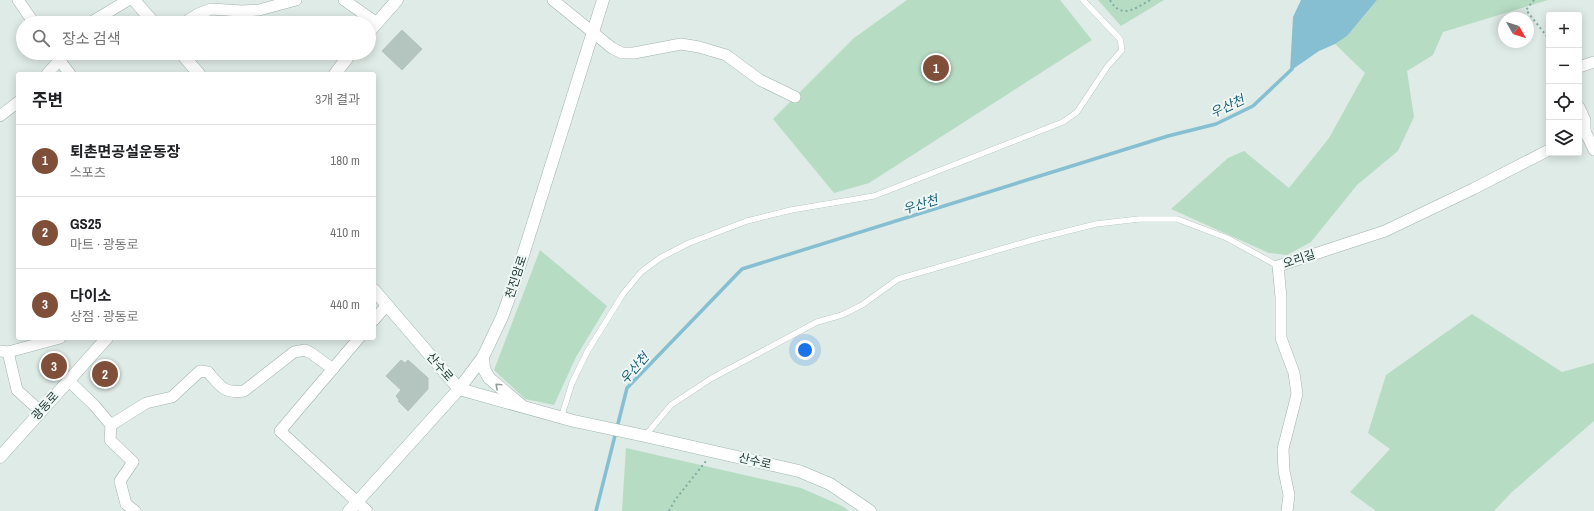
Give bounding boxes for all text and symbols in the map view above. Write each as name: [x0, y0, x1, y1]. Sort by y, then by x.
north arrow: [1498, 12, 1534, 48]
map controls: [1546, 12, 1582, 156]
button: +: [1546, 12, 1582, 48]
search box: [16, 16, 376, 60]
icon: search: [30, 27, 52, 49]
text: 장소 검색: [62, 28, 121, 49]
button: −: [1546, 48, 1582, 84]
pin: 1: [923, 53, 949, 83]
button: locate: [1546, 84, 1582, 120]
text: 주변: [32, 88, 63, 111]
text: 3개 결과: [315, 91, 360, 108]
water label: 우산천: [1207, 91, 1248, 122]
button: layers: [1546, 120, 1582, 156]
text: 퇴촌면공설운동장: [70, 141, 180, 162]
text: 1: [42, 152, 48, 169]
text: 180 m: [330, 152, 360, 169]
text: 스포츠: [70, 164, 106, 181]
water label: 우산천: [900, 191, 941, 218]
text: GS25: [70, 213, 101, 234]
text: 2: [42, 224, 48, 241]
text: 410 m: [330, 224, 360, 241]
text: 마트 · 광동로: [70, 236, 139, 253]
street label: 오리길: [1281, 246, 1317, 272]
street label: 천진암로: [502, 254, 530, 300]
text: 다이소: [70, 285, 111, 306]
text: 3: [42, 296, 48, 313]
text: 440 m: [330, 296, 360, 313]
text: 상점 · 광동로: [70, 308, 139, 325]
your location: [795, 340, 815, 360]
water label: 우산천: [616, 348, 653, 387]
street label: 산수로: [423, 349, 457, 385]
pin: 3: [41, 351, 67, 381]
pin: 2: [92, 359, 118, 389]
one-way arrow: [496, 384, 503, 391]
street label: 광동로: [28, 388, 62, 424]
street label: 산수로: [737, 449, 773, 473]

